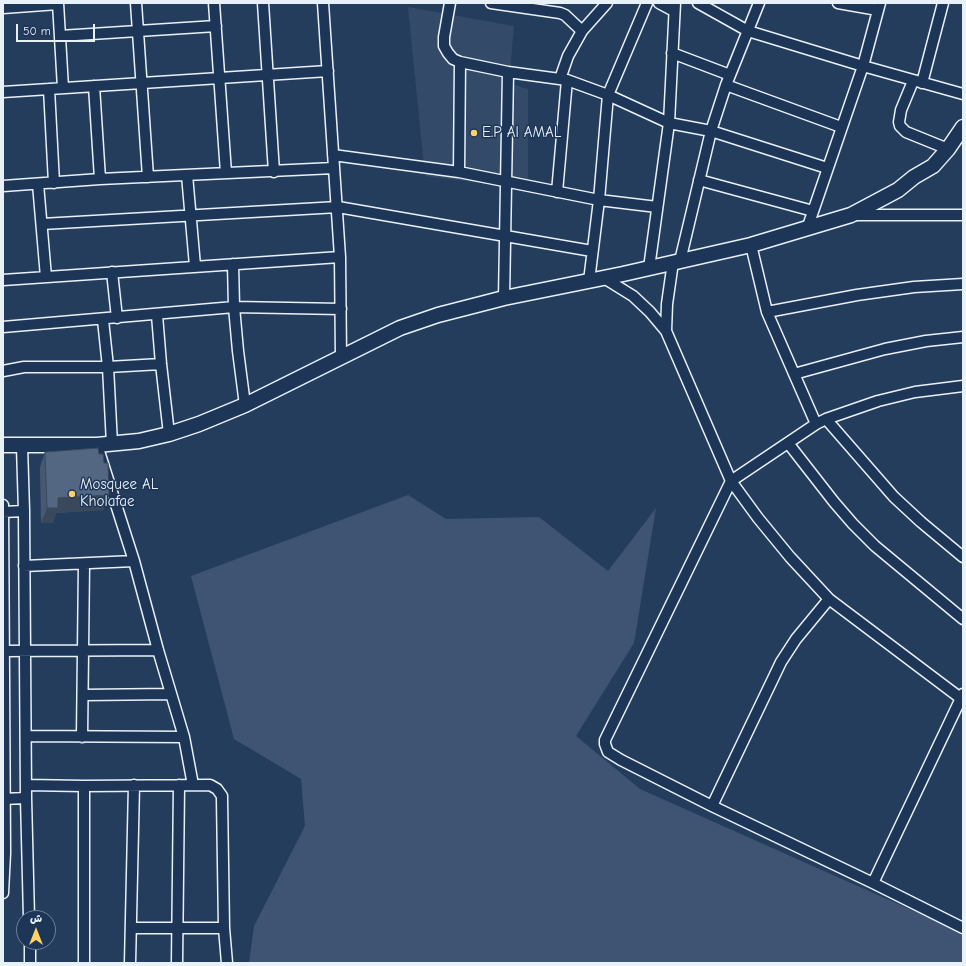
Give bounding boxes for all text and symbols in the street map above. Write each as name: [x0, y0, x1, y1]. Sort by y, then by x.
scale bar: [18, 16, 97, 42]
text: 50 m: [23, 24, 51, 38]
place label: E.P Al AMAL: [482, 124, 561, 142]
marker: E.P Al AMAL: [469, 128, 479, 138]
place label: Mosquee AL Kholafae: [80, 476, 158, 511]
marker: Mosquee AL Kholafae: [67, 489, 77, 499]
north arrow: [16, 910, 56, 950]
text: ش: [30, 912, 42, 925]

